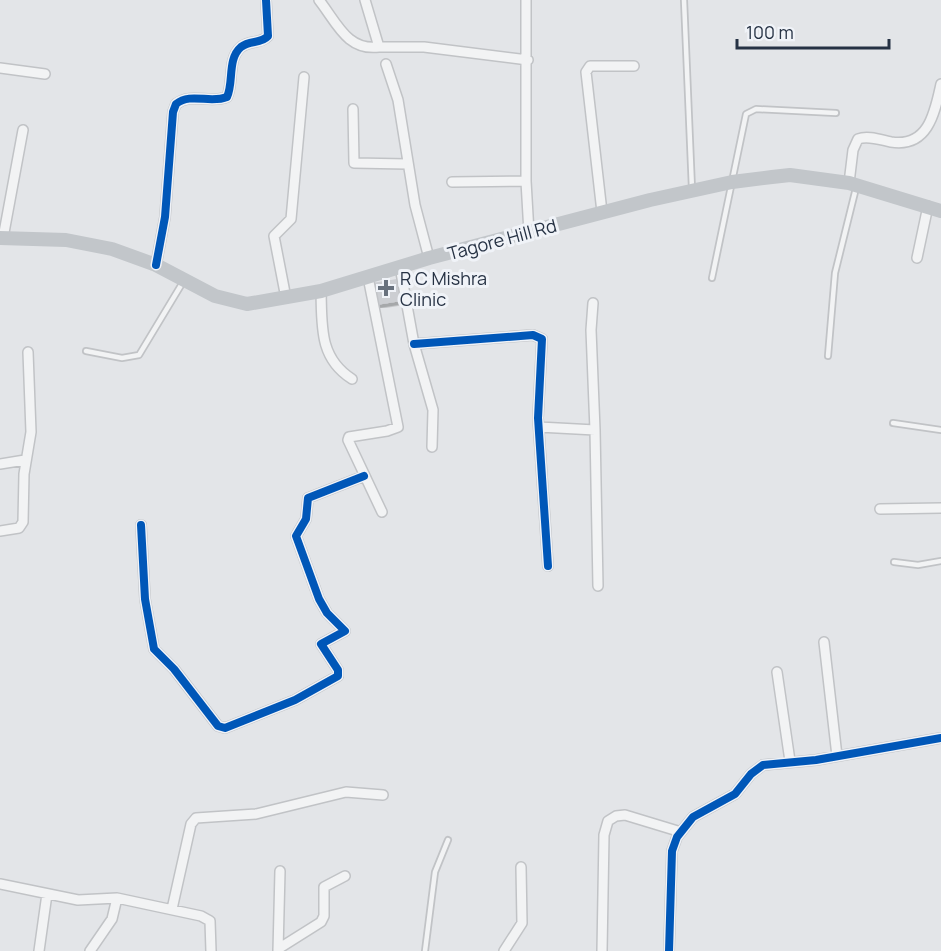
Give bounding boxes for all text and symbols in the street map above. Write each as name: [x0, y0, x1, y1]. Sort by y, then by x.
scale bar: [737, 12, 888, 50]
text: 100 m: [746, 20, 794, 44]
street label: Tagore Hill Rd: [445, 213, 559, 265]
place label: R C Mishra Clinic: [400, 266, 487, 311]
marker: R C Mishra Clinic: [377, 279, 395, 297]

